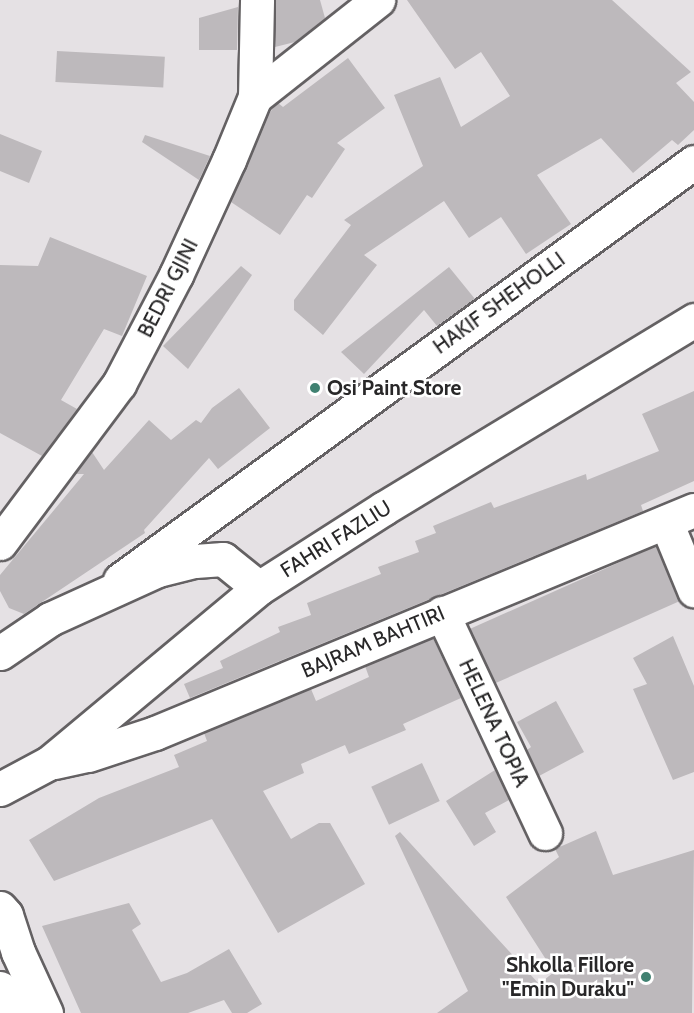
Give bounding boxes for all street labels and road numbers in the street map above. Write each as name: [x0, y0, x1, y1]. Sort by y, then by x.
street label: BEDRI GJINI: [132, 235, 204, 341]
street label: HAKIF SHEHOLLI: [428, 247, 570, 359]
street label: FAHRI FAZLIU: [276, 495, 396, 583]
street label: BAJRAM BAHTIRI: [298, 600, 448, 684]
street label: HELENA TOPIA: [453, 655, 535, 791]

